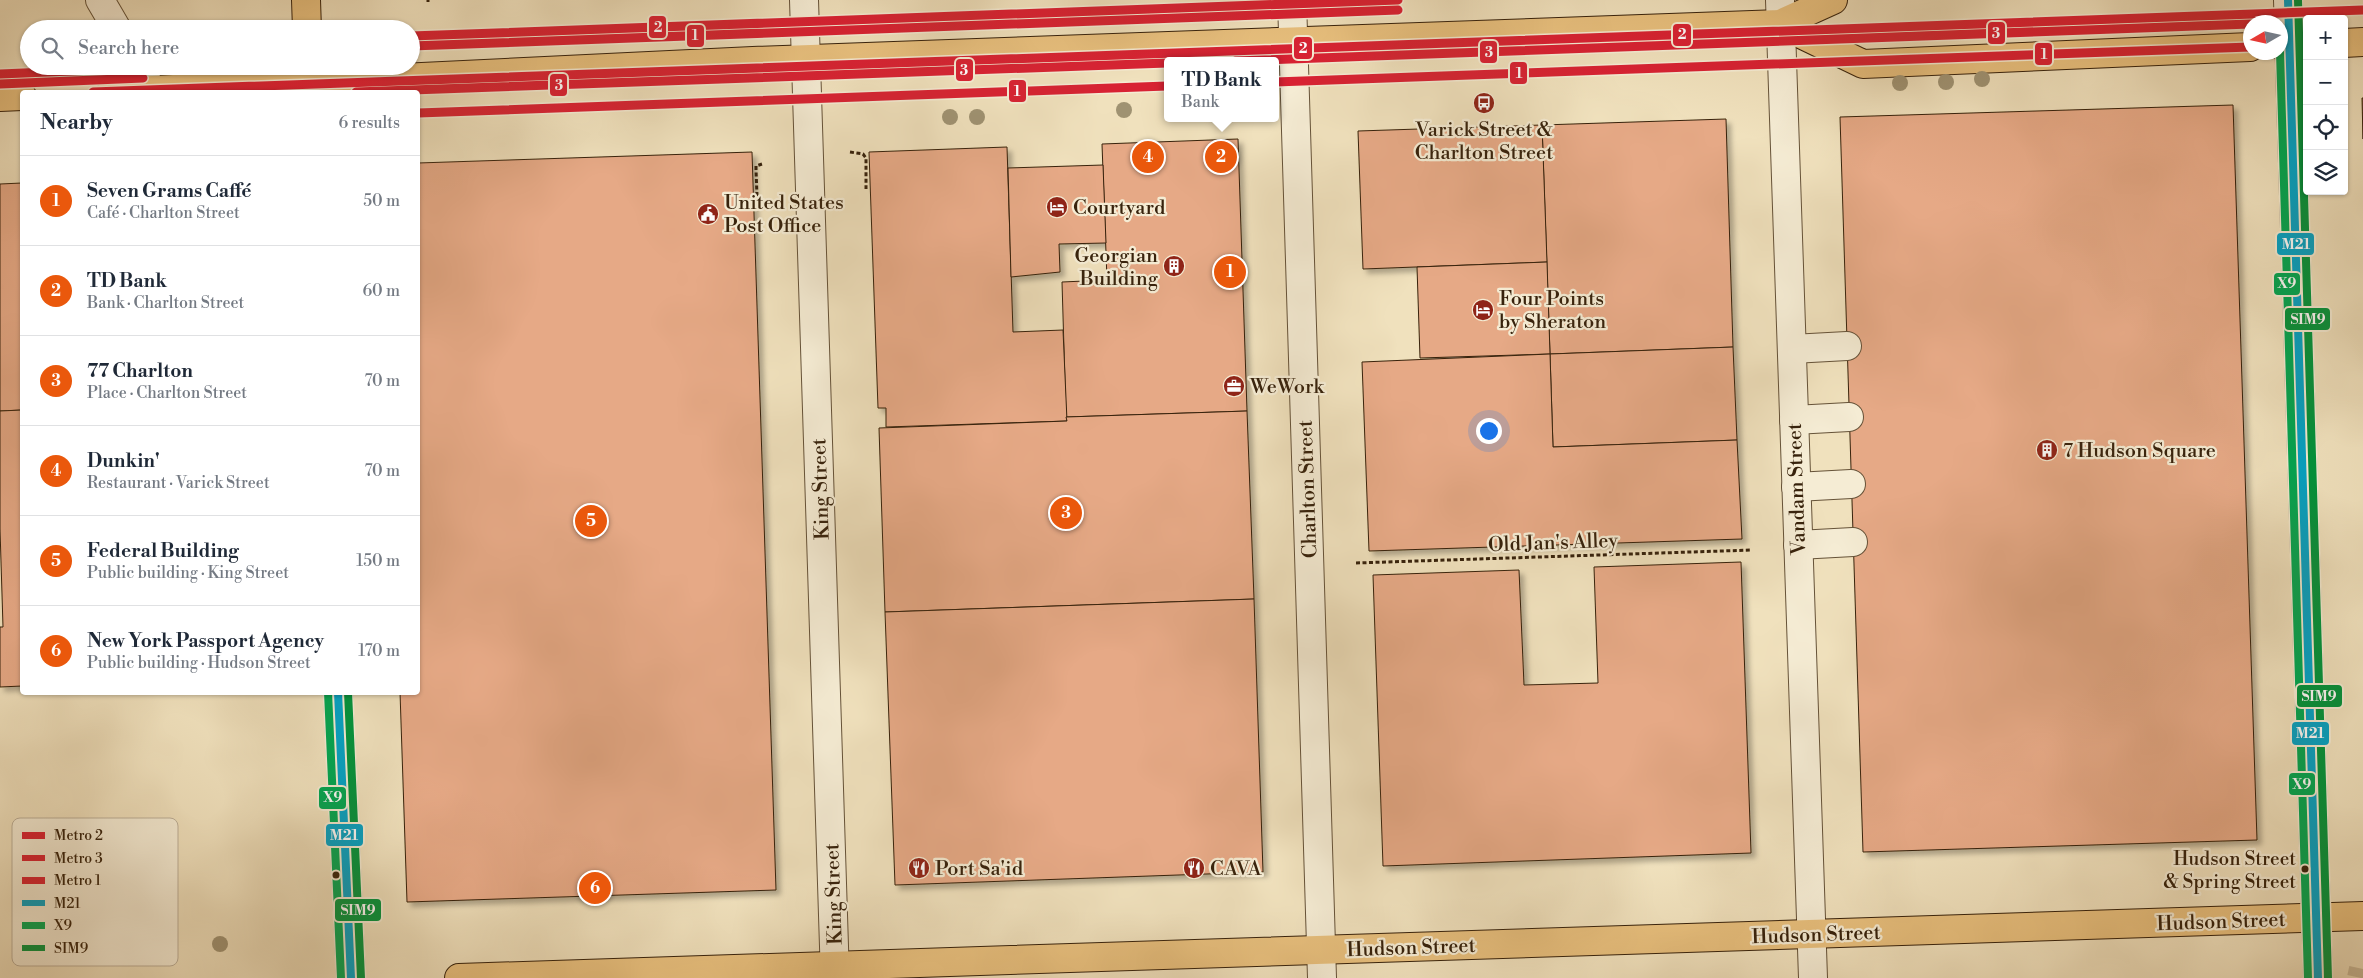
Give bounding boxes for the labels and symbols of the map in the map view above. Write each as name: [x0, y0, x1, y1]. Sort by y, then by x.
line badge: 2: [648, 15, 667, 39]
north arrow: [2243, 15, 2288, 60]
text: 2: [654, 19, 663, 37]
line badge: 3: [1987, 21, 2006, 45]
line badge: 2: [1672, 23, 1692, 47]
line badge: 1: [686, 24, 705, 48]
text: 3: [1992, 25, 2000, 43]
text: 2: [1678, 26, 1687, 44]
text: 1: [692, 27, 699, 45]
line badge: 2: [1293, 36, 1313, 60]
text: 2: [1299, 40, 1308, 58]
line badge: 3: [1479, 40, 1498, 64]
line badge: 1: [2034, 42, 2053, 66]
text: 3: [1485, 44, 1493, 62]
text: 1: [2041, 46, 2048, 64]
line badge: 3: [955, 58, 974, 82]
line badge: 1: [1509, 61, 1528, 85]
text: 3: [960, 62, 968, 80]
text: 1: [1516, 65, 1523, 83]
line badge: 3: [549, 73, 568, 97]
text: 3: [555, 77, 563, 95]
line badge: 1: [1008, 79, 1027, 103]
text: 1: [1014, 83, 1021, 101]
bus stop icon: Varick Street & Charlton Street: [1472, 91, 1496, 115]
place label: Varick Street & Charlton Street: [1414, 118, 1553, 166]
pin: 4: [1132, 138, 1164, 176]
pin: 2: [1205, 138, 1237, 176]
place label: United States Post Office: [724, 191, 844, 239]
hotel icon: Courtyard: [1045, 195, 1069, 219]
place label: Courtyard: [1073, 196, 1166, 221]
public building icon: United States Post Office: [696, 202, 720, 226]
line badge: M21: [2276, 232, 2315, 256]
text: M21: [2282, 236, 2311, 254]
place label: Georgian Building: [1074, 244, 1159, 292]
pin: 1: [1214, 253, 1246, 291]
building icon: Georgian Building: [1162, 254, 1186, 278]
line badge: X9: [2273, 272, 2301, 296]
text: X9: [2277, 275, 2297, 293]
place label: Four Points by Sheraton: [1499, 287, 1606, 335]
hotel icon: Four Points by Sheraton: [1471, 298, 1495, 322]
line badge: SIM9: [2284, 307, 2331, 331]
text: SIM9: [2290, 311, 2326, 329]
office icon: WeWork: [1222, 374, 1246, 398]
place label: WeWork: [1249, 375, 1325, 400]
your location: [1476, 418, 1502, 444]
street label: Charlton Street: [1294, 419, 1323, 559]
street label: Vandam Street: [1783, 423, 1812, 556]
street label: King Street: [807, 438, 836, 540]
building icon: 7 Hudson Square: [2035, 438, 2059, 462]
place label: 7 Hudson Square: [2063, 439, 2216, 464]
pin: 3: [1050, 494, 1082, 532]
pin: 5: [575, 502, 607, 540]
street label: Old Jan's Alley: [1488, 529, 1619, 558]
line badge: SIM9: [2296, 684, 2343, 708]
text: SIM9: [2301, 688, 2337, 706]
line badge: M21: [2291, 721, 2330, 746]
text: M21: [2296, 725, 2325, 743]
line badge: X9: [2288, 772, 2316, 796]
text: X9: [2292, 776, 2312, 794]
line badge: X9: [318, 786, 347, 810]
text: X9: [323, 789, 343, 807]
legend: [12, 818, 178, 966]
line badge: M21: [325, 823, 364, 847]
text: Metro 2: [54, 827, 103, 845]
text: M21: [330, 827, 359, 845]
street label: King Street: [820, 843, 849, 945]
place label: Hudson Street & Spring Street: [2163, 847, 2296, 894]
text: Metro 3: [54, 850, 103, 868]
restaurant icon: Port Sa'id: [907, 856, 931, 880]
restaurant icon: CAVA: [1182, 856, 1206, 880]
place label: Port Sa'id: [935, 857, 1024, 882]
place label: CAVA: [1210, 857, 1263, 882]
marker: Hudson Street & Spring Street: [2300, 864, 2310, 874]
pin: 6: [579, 869, 611, 907]
unlabelled marker: [331, 870, 341, 880]
text: Metro 1: [54, 872, 101, 890]
text: M21: [54, 895, 81, 913]
line badge: SIM9: [334, 898, 382, 922]
text: SIM9: [340, 902, 376, 920]
street label: Hudson Street: [2156, 908, 2286, 937]
text: X9: [53, 917, 72, 935]
street label: Hudson Street: [1751, 921, 1881, 950]
street label: Hudson Street: [1346, 934, 1476, 963]
text: SIM9: [54, 940, 88, 958]

